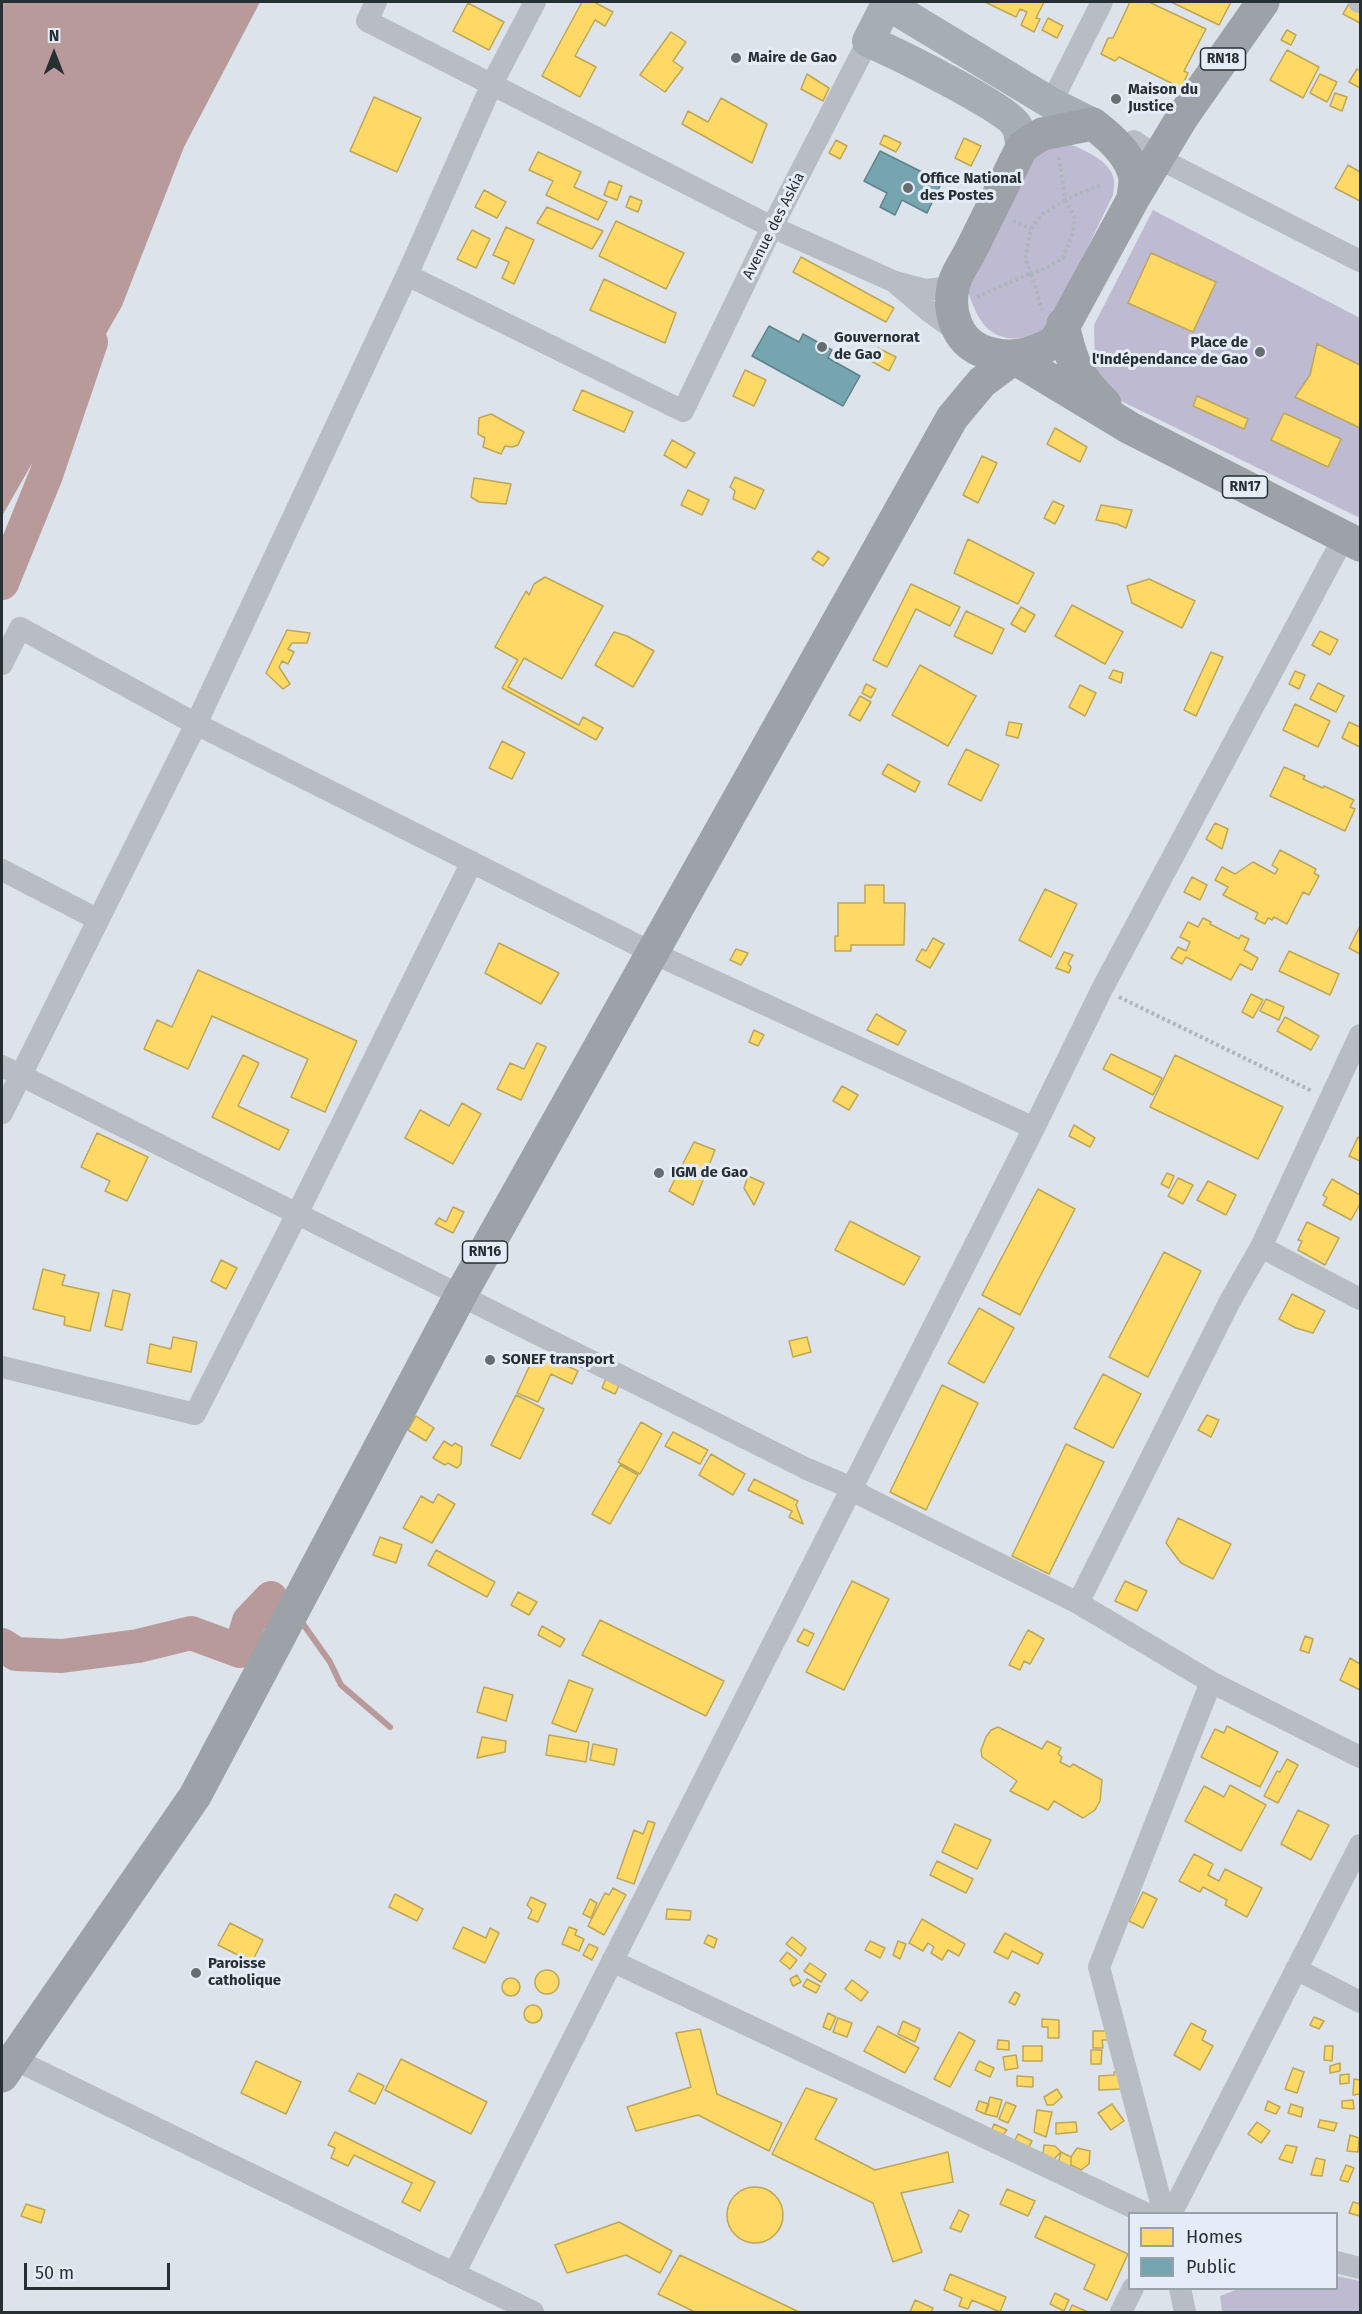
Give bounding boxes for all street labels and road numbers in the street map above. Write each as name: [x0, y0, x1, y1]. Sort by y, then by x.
road number: RN18: [1200, 48, 1246, 70]
street label: Avenue des Askia: [739, 170, 809, 282]
road number: RN17: [1222, 476, 1268, 498]
road number: RN16: [462, 1241, 508, 1263]

